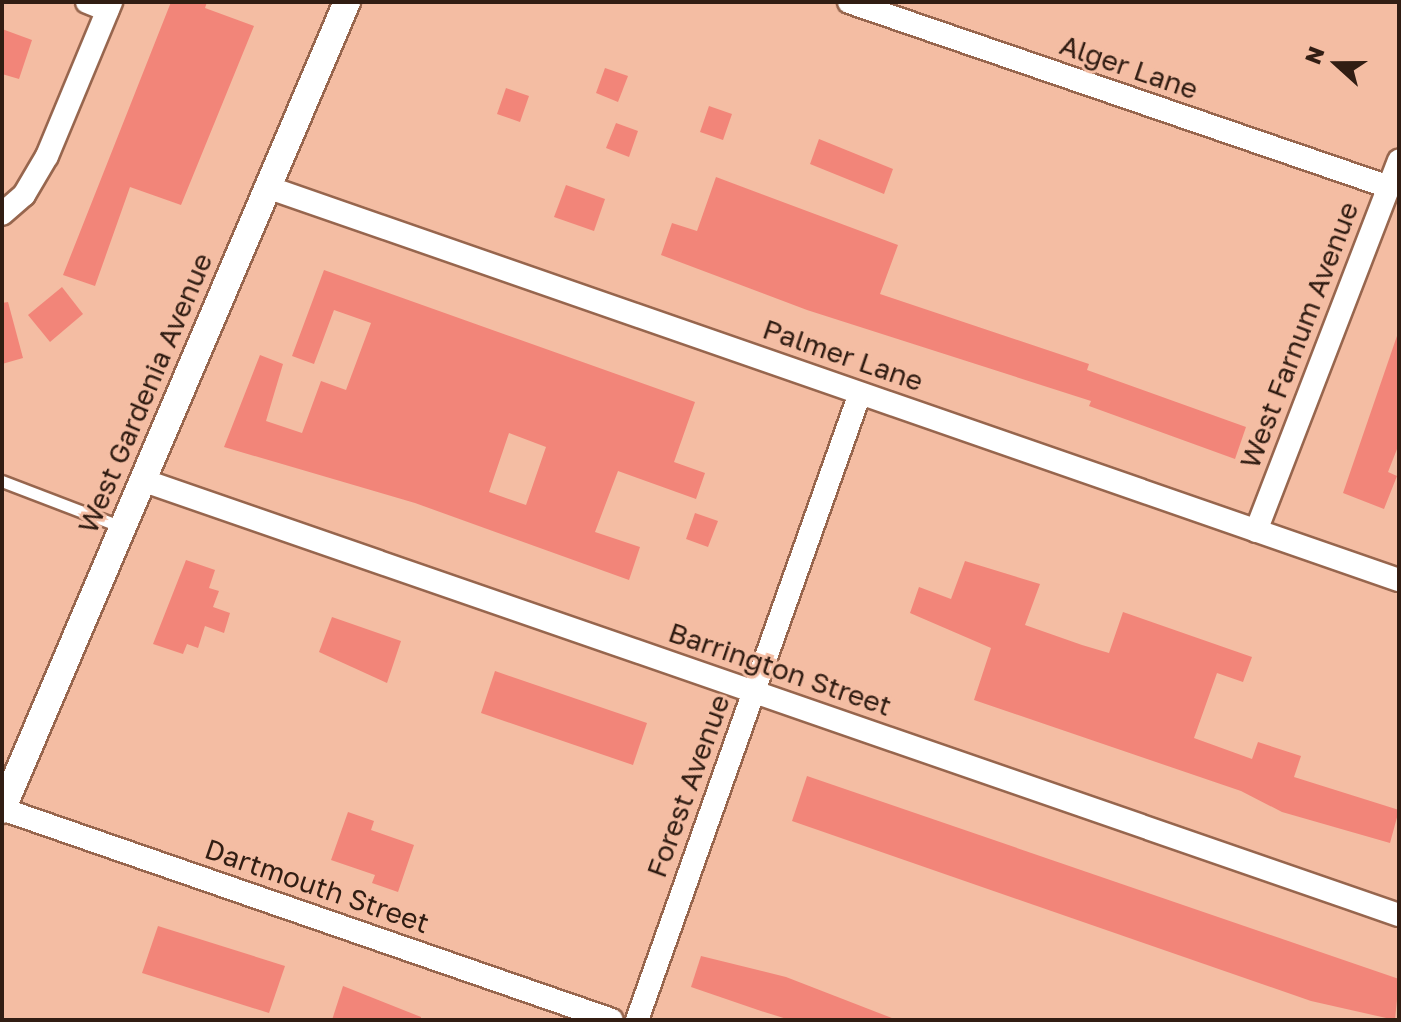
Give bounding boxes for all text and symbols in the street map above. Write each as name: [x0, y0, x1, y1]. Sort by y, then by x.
north arrow: [1297, 24, 1377, 104]
street label: Alger Lane: [1056, 28, 1202, 106]
text: N: [1299, 43, 1330, 68]
street label: West Farnum Avenue: [1233, 197, 1365, 473]
street label: West Gardenia Avenue: [71, 248, 219, 538]
street label: Palmer Lane: [758, 312, 928, 398]
street label: Barrington Street: [664, 615, 896, 723]
street label: Forest Avenue: [639, 690, 737, 882]
street label: Dartmouth Street: [200, 832, 434, 940]

